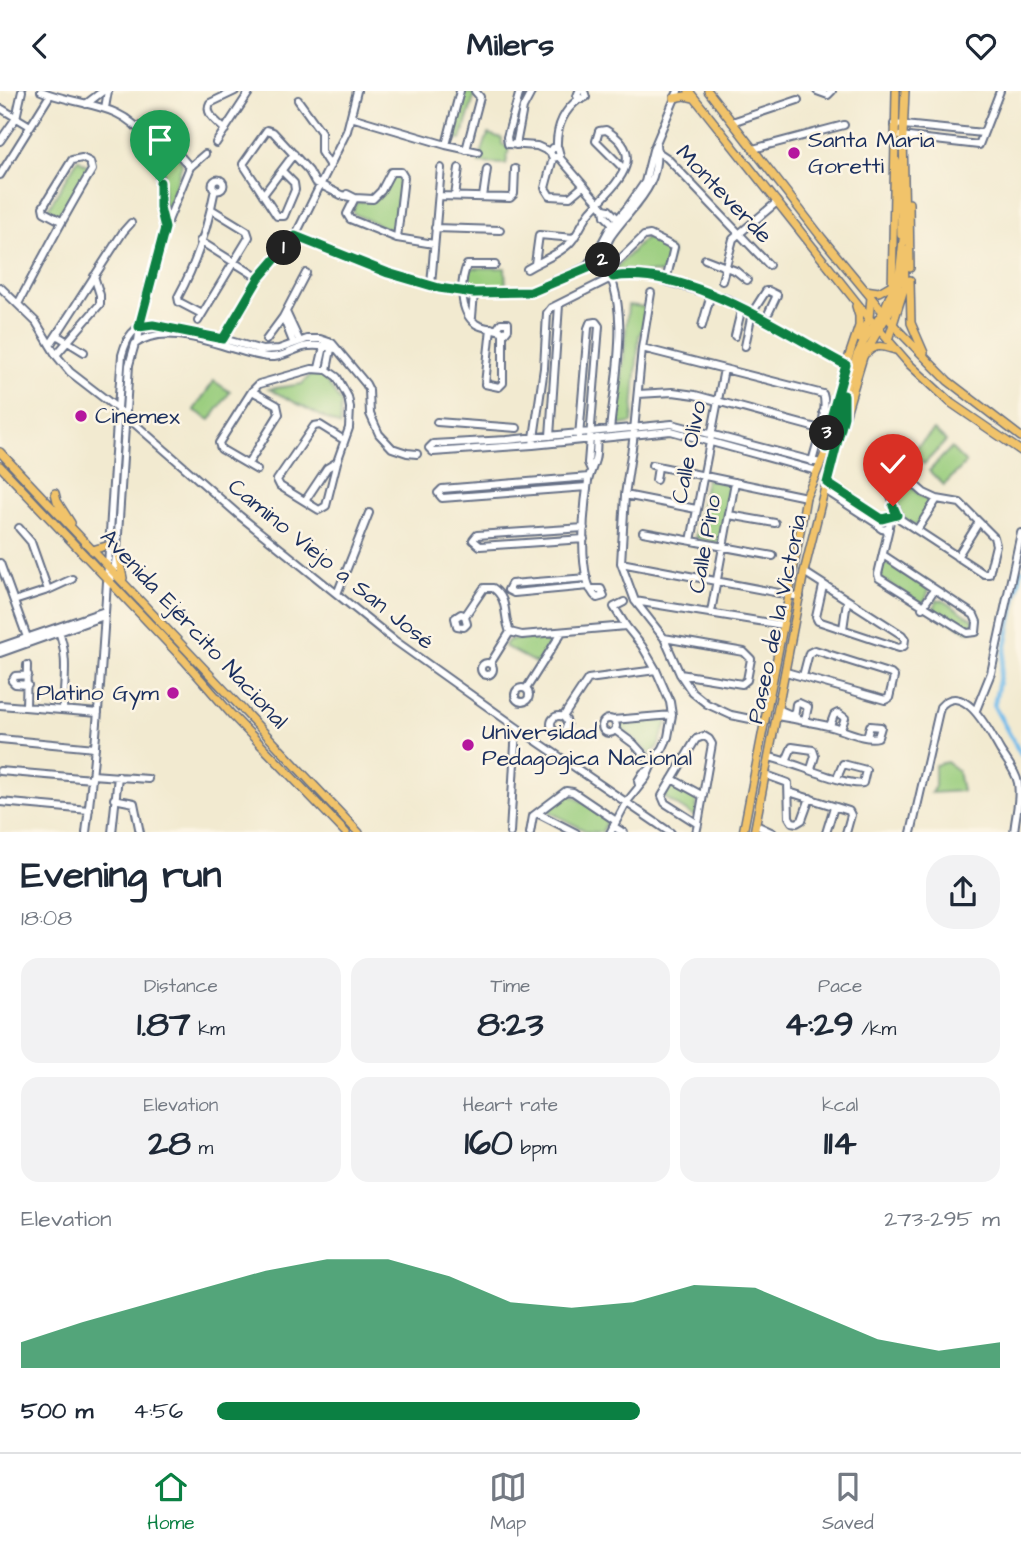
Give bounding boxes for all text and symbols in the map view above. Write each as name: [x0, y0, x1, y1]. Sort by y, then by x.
text: Milers: [467, 23, 554, 68]
icon: back: [21, 27, 59, 65]
icon: heart: [962, 27, 1000, 65]
pin: [130, 110, 190, 182]
icon: arrive: [141, 121, 179, 159]
place label: Santa Maria Goretti: [808, 124, 935, 182]
street label: Monteverde: [669, 137, 779, 251]
marker: Santa Maria Goretti: [786, 145, 802, 161]
pin: 1: [266, 231, 302, 265]
text: 1: [282, 234, 285, 261]
pin: 2: [586, 243, 620, 277]
text: 2: [597, 246, 608, 273]
street label: Calle Olivo: [663, 398, 715, 506]
place label: Cinemex: [95, 400, 180, 432]
marker: Cinemex: [73, 408, 89, 424]
pin: 3: [810, 415, 844, 451]
text: 3: [822, 419, 831, 446]
pin: [863, 434, 923, 506]
icon: check: [874, 445, 912, 483]
street label: Camino Viejo a San José: [221, 471, 441, 657]
street label: Calle Pino: [681, 492, 729, 596]
street label: Paseo de la Victoria: [739, 511, 815, 727]
street label: Avenida Ejército Nacional: [93, 522, 295, 736]
place label: Platino Gym: [36, 677, 159, 710]
marker: Platino Gym: [165, 685, 181, 701]
place label: Universidad Pedagogica Nacional: [482, 716, 692, 775]
marker: Universidad Pedagogica Nacional: [460, 737, 476, 753]
text: Evening run: [21, 850, 222, 902]
button: share: [926, 855, 1000, 929]
text: 18:08: [21, 902, 72, 934]
text: Distance: [144, 973, 218, 1000]
text: Time: [491, 973, 530, 1000]
text: Pace: [818, 973, 862, 1000]
text: 1.87: [137, 1000, 191, 1049]
text: 8:23: [477, 1000, 544, 1049]
text: 4:29: [784, 1000, 854, 1049]
text: km: [191, 1016, 225, 1043]
text: /km: [854, 1016, 896, 1043]
text: Elevation: [143, 1092, 218, 1119]
text: Heart rate: [463, 1092, 558, 1119]
text: kcal: [822, 1092, 858, 1119]
text: 28: [148, 1119, 191, 1168]
text: 160: [464, 1119, 513, 1168]
text: 114: [824, 1119, 857, 1168]
text: m: [191, 1135, 213, 1162]
text: bpm: [513, 1135, 557, 1162]
text: Elevation: [21, 1203, 112, 1235]
text: 273–295 m: [884, 1203, 1000, 1235]
text: 500 m: [21, 1395, 93, 1427]
text: 4:56: [133, 1395, 183, 1427]
tab: Home: [147, 1468, 195, 1537]
tab: Map: [489, 1468, 527, 1537]
tab: Saved: [822, 1468, 874, 1537]

